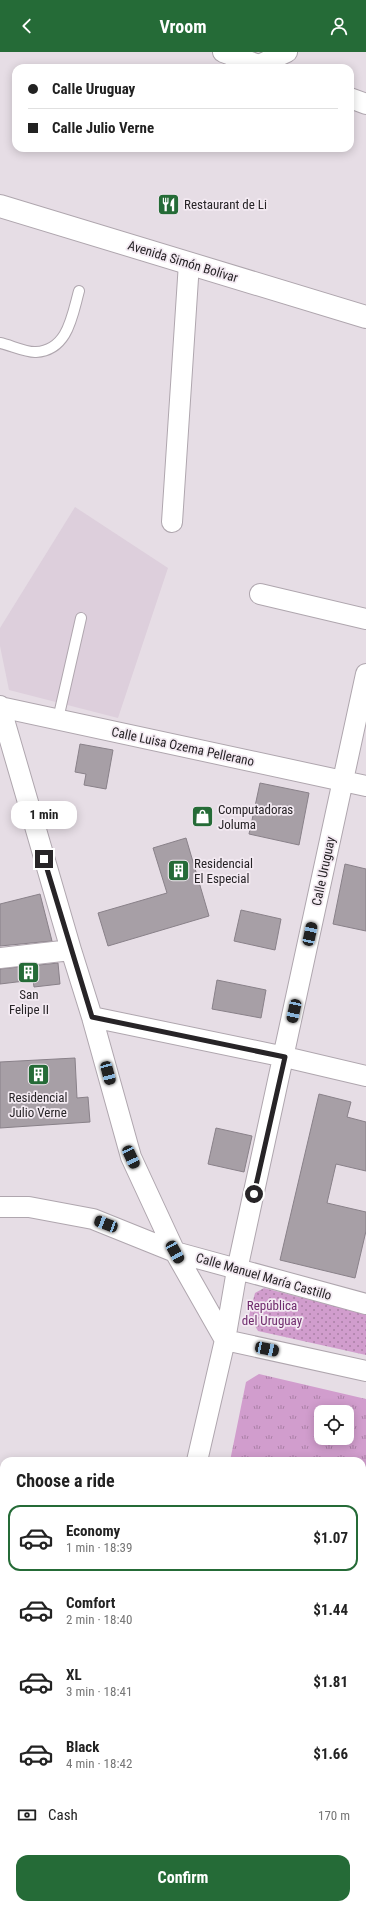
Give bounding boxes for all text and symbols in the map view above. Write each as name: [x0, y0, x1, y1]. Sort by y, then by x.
icon: back: [16, 15, 38, 37]
icon: person: [328, 15, 350, 37]
text: Vroom: [159, 16, 207, 37]
text: Calle Uruguay: [52, 80, 135, 98]
text: Calle Julio Verne: [52, 119, 154, 137]
restaurant icon: Restaurant de Li: [156, 191, 182, 217]
place label: Restaurant de Li: [184, 197, 267, 212]
street label: Avenida Simón Bolívar: [126, 238, 240, 285]
street label: Calle Luisa Ozema Pellerano: [110, 724, 256, 769]
callout: 1 min: [11, 801, 77, 829]
place label: Computadoras Joluma: [218, 802, 293, 832]
shop icon: Computadoras Joluma: [190, 803, 216, 829]
text: 1 min: [30, 807, 58, 822]
street label: Calle Uruguay: [309, 835, 338, 907]
route end: [35, 850, 53, 868]
place label: Residencial El Especial: [194, 856, 253, 886]
building icon: Residencial El Especial: [165, 857, 191, 883]
car: [302, 921, 318, 947]
building icon: San Felipe II: [16, 959, 42, 985]
place label: San Felipe II: [9, 987, 49, 1017]
car: [286, 998, 302, 1024]
car: [99, 1060, 117, 1086]
building icon: Residencial Julio Verne: [25, 1062, 51, 1088]
place label: Residencial Julio Verne: [9, 1090, 67, 1120]
car: [120, 1144, 142, 1170]
route start: [245, 1185, 263, 1203]
car: [93, 1214, 119, 1234]
car: [164, 1239, 186, 1265]
street label: Calle Manuel María Castillo: [194, 1250, 333, 1303]
park label: República del Uruguay: [242, 1298, 303, 1328]
car: [254, 1341, 280, 1357]
map controls: [314, 1405, 354, 1445]
button: locate: [314, 1405, 354, 1445]
text: Choose a ride: [16, 1470, 115, 1491]
icon: car: [18, 1520, 54, 1556]
text: Economy: [66, 1522, 120, 1540]
text: $1.07: [313, 1529, 348, 1547]
text: 1 min · 18:39: [66, 1540, 132, 1555]
icon: car: [18, 1592, 54, 1628]
text: Comfort: [66, 1594, 115, 1612]
text: $1.44: [313, 1601, 348, 1619]
text: 2 min · 18:40: [66, 1612, 132, 1627]
icon: car: [18, 1664, 54, 1700]
text: XL: [66, 1666, 82, 1684]
text: $1.81: [313, 1673, 348, 1691]
text: 3 min · 18:41: [66, 1684, 132, 1699]
icon: car: [18, 1736, 54, 1772]
text: Black: [66, 1738, 99, 1756]
text: $1.66: [313, 1745, 348, 1763]
text: 4 min · 18:42: [66, 1756, 132, 1771]
icon: cash: [16, 1804, 38, 1826]
text: Cash: [48, 1806, 78, 1824]
text: 170 m: [318, 1808, 350, 1823]
button: Confirm: [16, 1855, 350, 1901]

